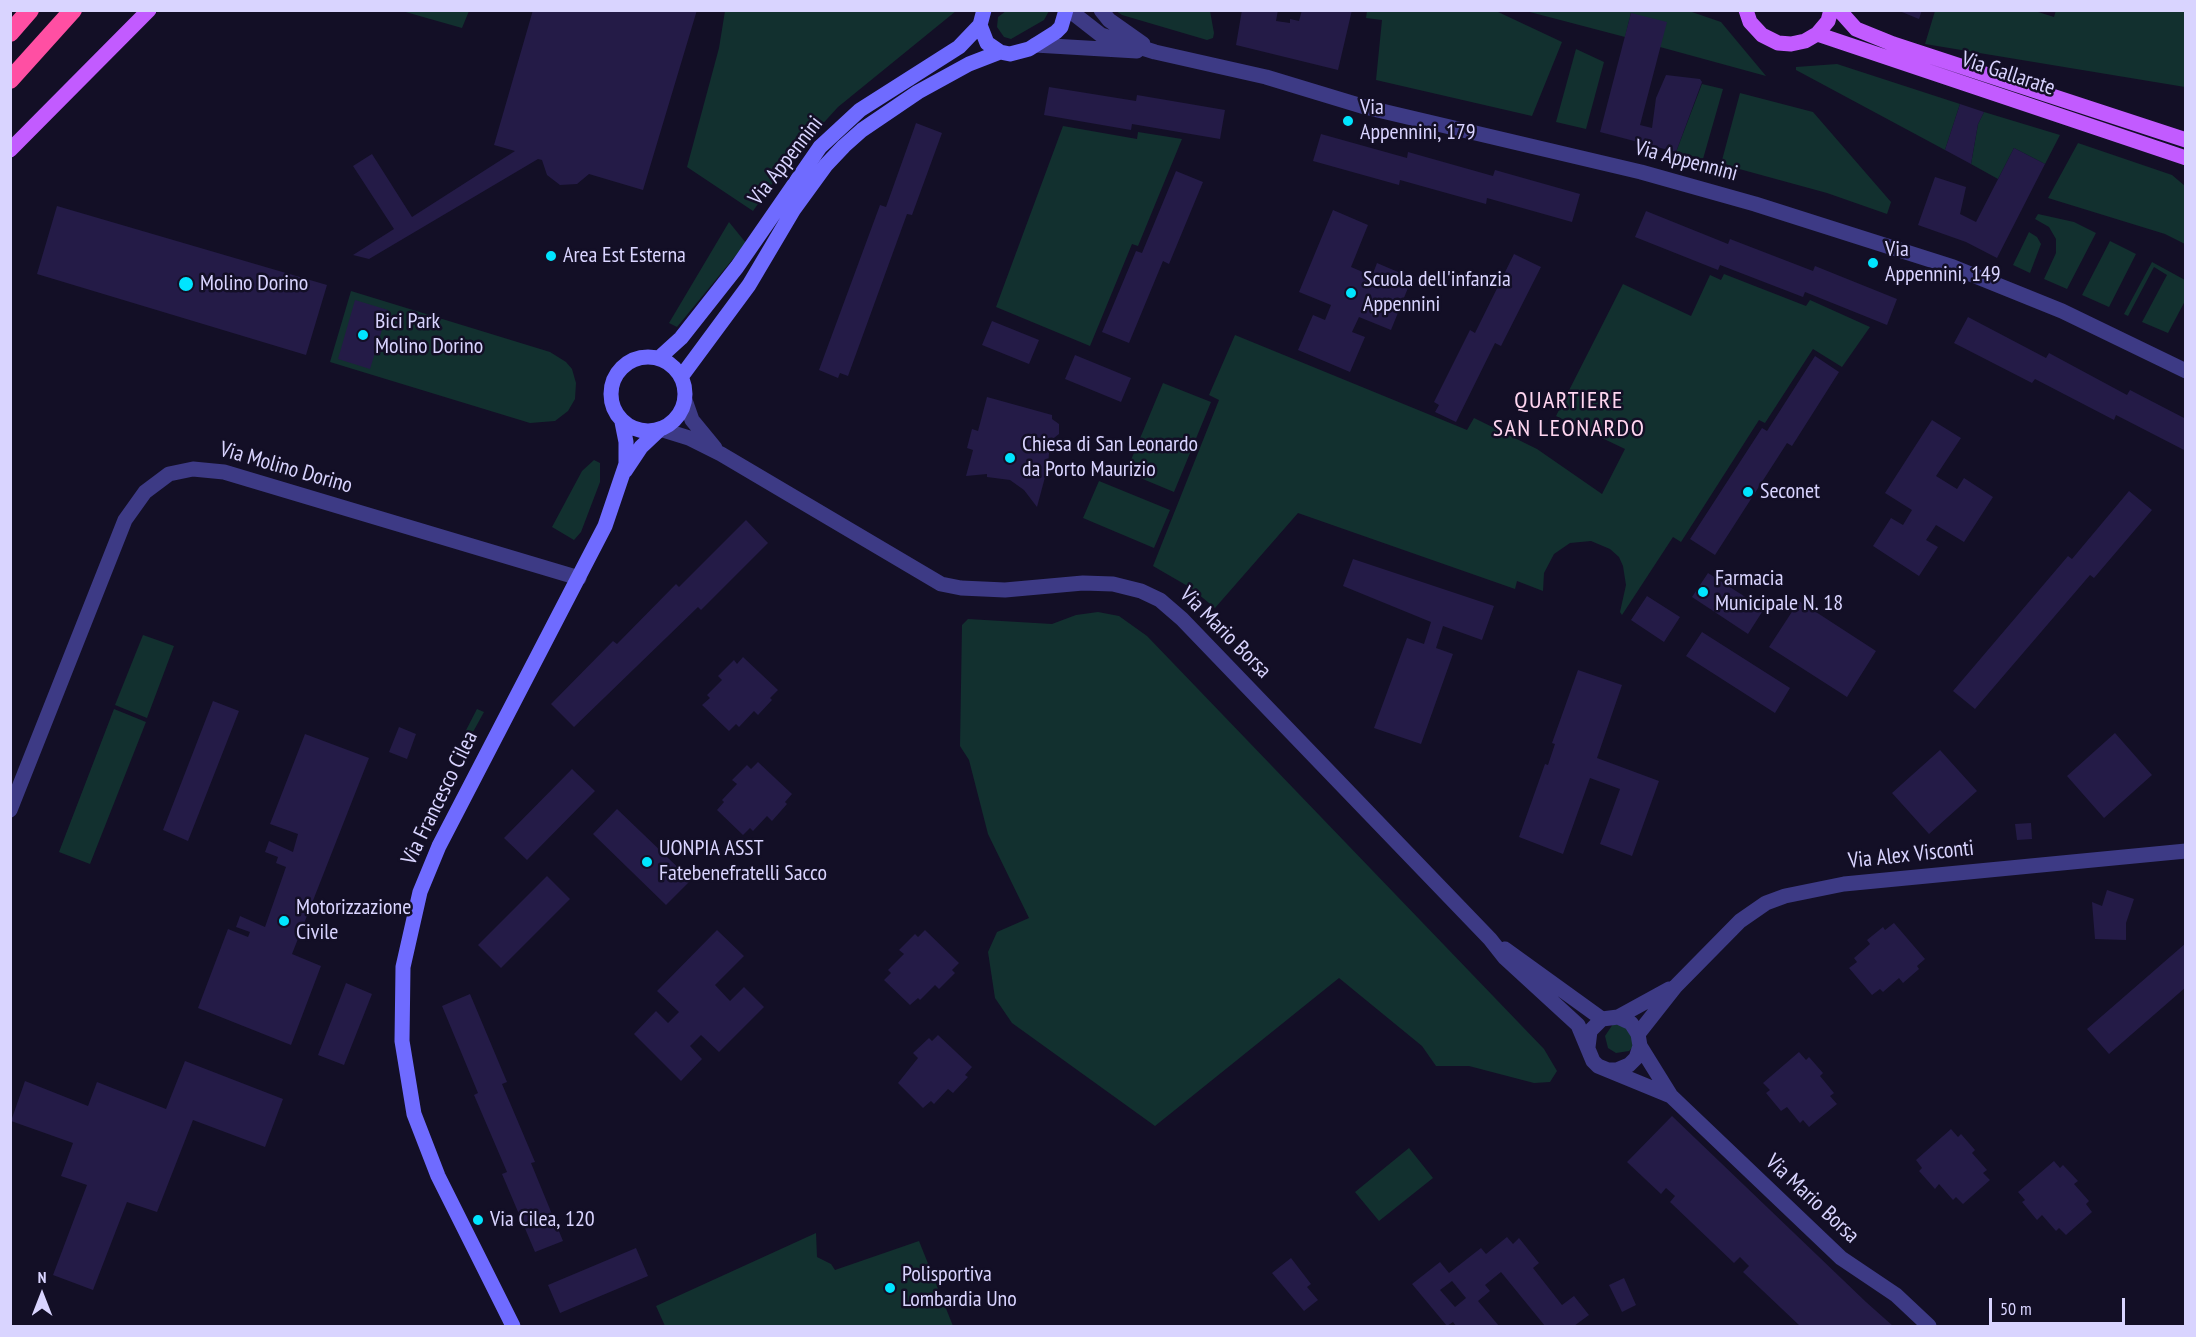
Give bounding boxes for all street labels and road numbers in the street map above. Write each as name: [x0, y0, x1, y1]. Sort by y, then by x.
street label: Via Gallarate: [1958, 46, 2058, 102]
street label: Via Appennini: [743, 111, 829, 211]
street label: Via Appennini: [1632, 135, 1740, 187]
street label: Via Molino Dorino: [217, 436, 355, 500]
street label: Via Mario Borsa: [1174, 582, 1276, 684]
street label: Via Francesco Cilea: [396, 727, 484, 869]
street label: Via Alex Visconti: [1847, 835, 1975, 875]
street label: Via Mario Borsa: [1760, 1149, 1864, 1249]

